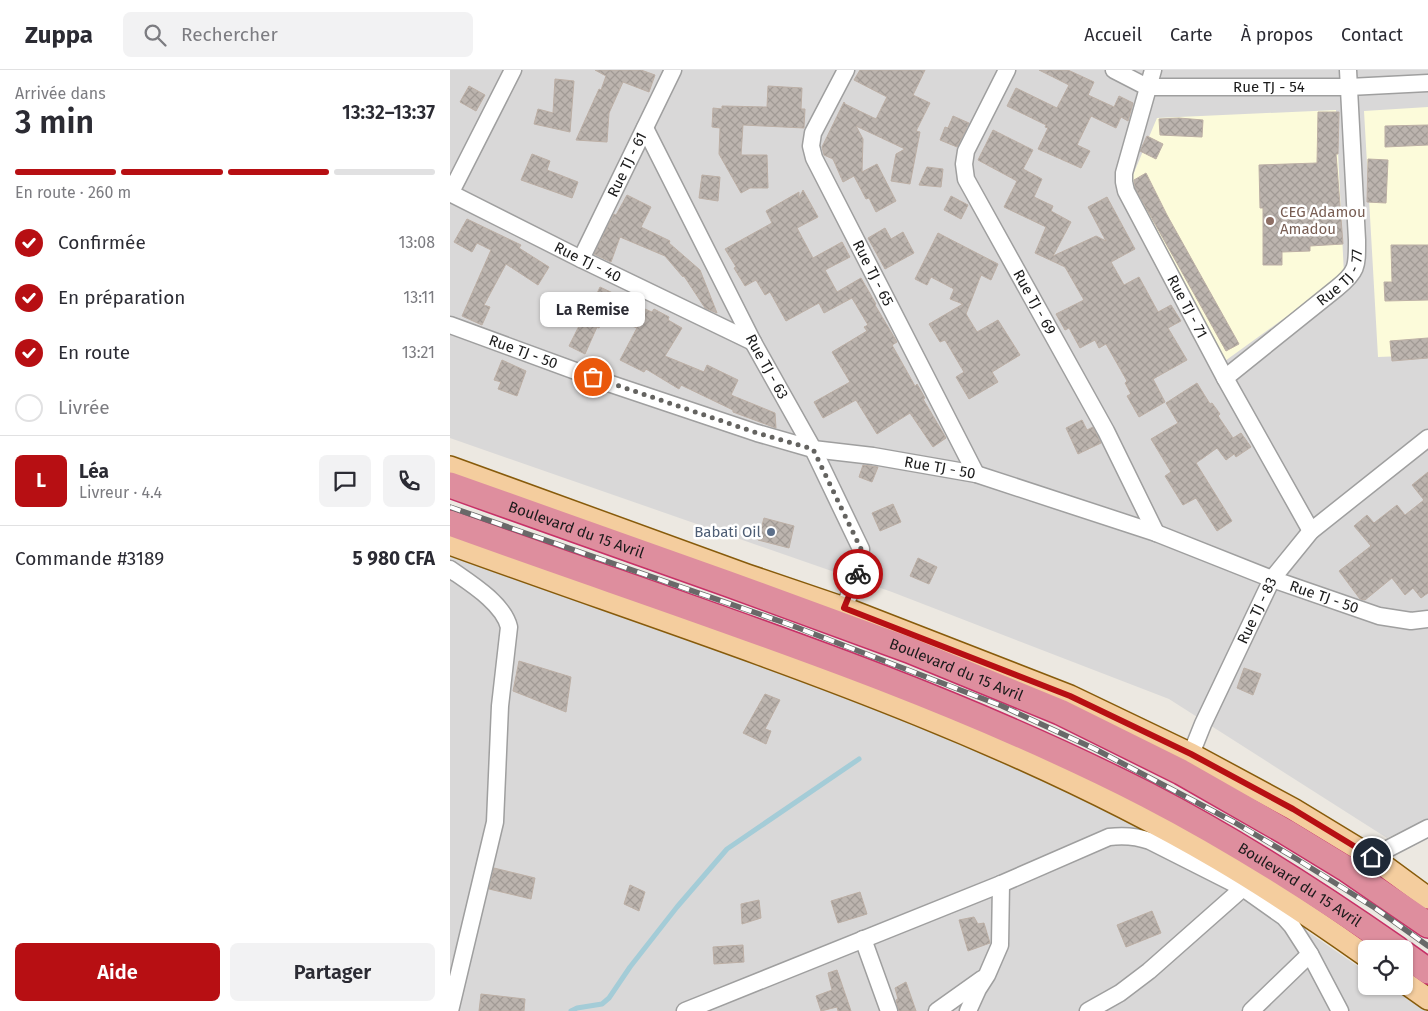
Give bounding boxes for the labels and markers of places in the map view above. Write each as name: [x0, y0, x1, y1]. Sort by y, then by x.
place label: CEG Adamou Amadou: [1280, 203, 1366, 238]
marker: CEG Adamou Amadou: [1264, 215, 1276, 227]
callout: La Remise: [540, 292, 646, 327]
pin: [572, 356, 614, 398]
place label: Babati Oil: [694, 523, 762, 541]
marker: Babati Oil: [765, 526, 777, 538]
pin: [1351, 836, 1393, 878]

